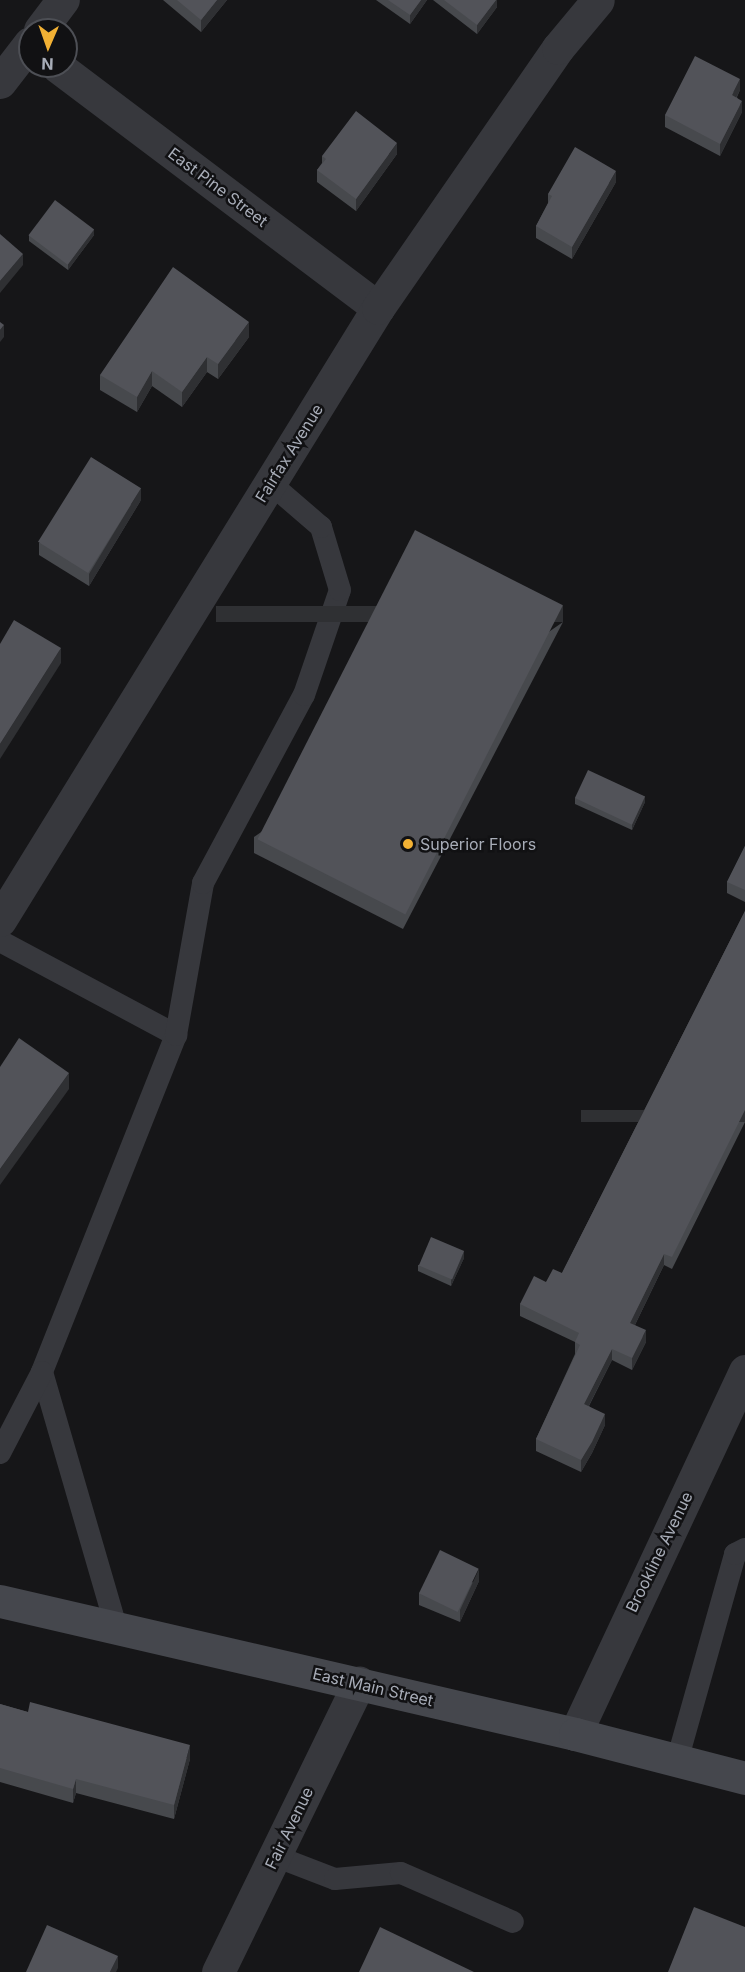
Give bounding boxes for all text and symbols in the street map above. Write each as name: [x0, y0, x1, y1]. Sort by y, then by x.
north arrow: [18, 18, 78, 78]
text: N: [41, 54, 54, 74]
street label: East Pine Street: [165, 143, 271, 231]
street label: Fairfax Avenue: [251, 400, 327, 506]
place label: Superior Floors: [420, 834, 536, 854]
marker: Superior Floors: [401, 837, 415, 851]
street label: Brookline Avenue: [622, 1489, 696, 1615]
street label: East Main Street: [311, 1664, 435, 1710]
street label: Fair Avenue: [261, 1784, 317, 1872]

